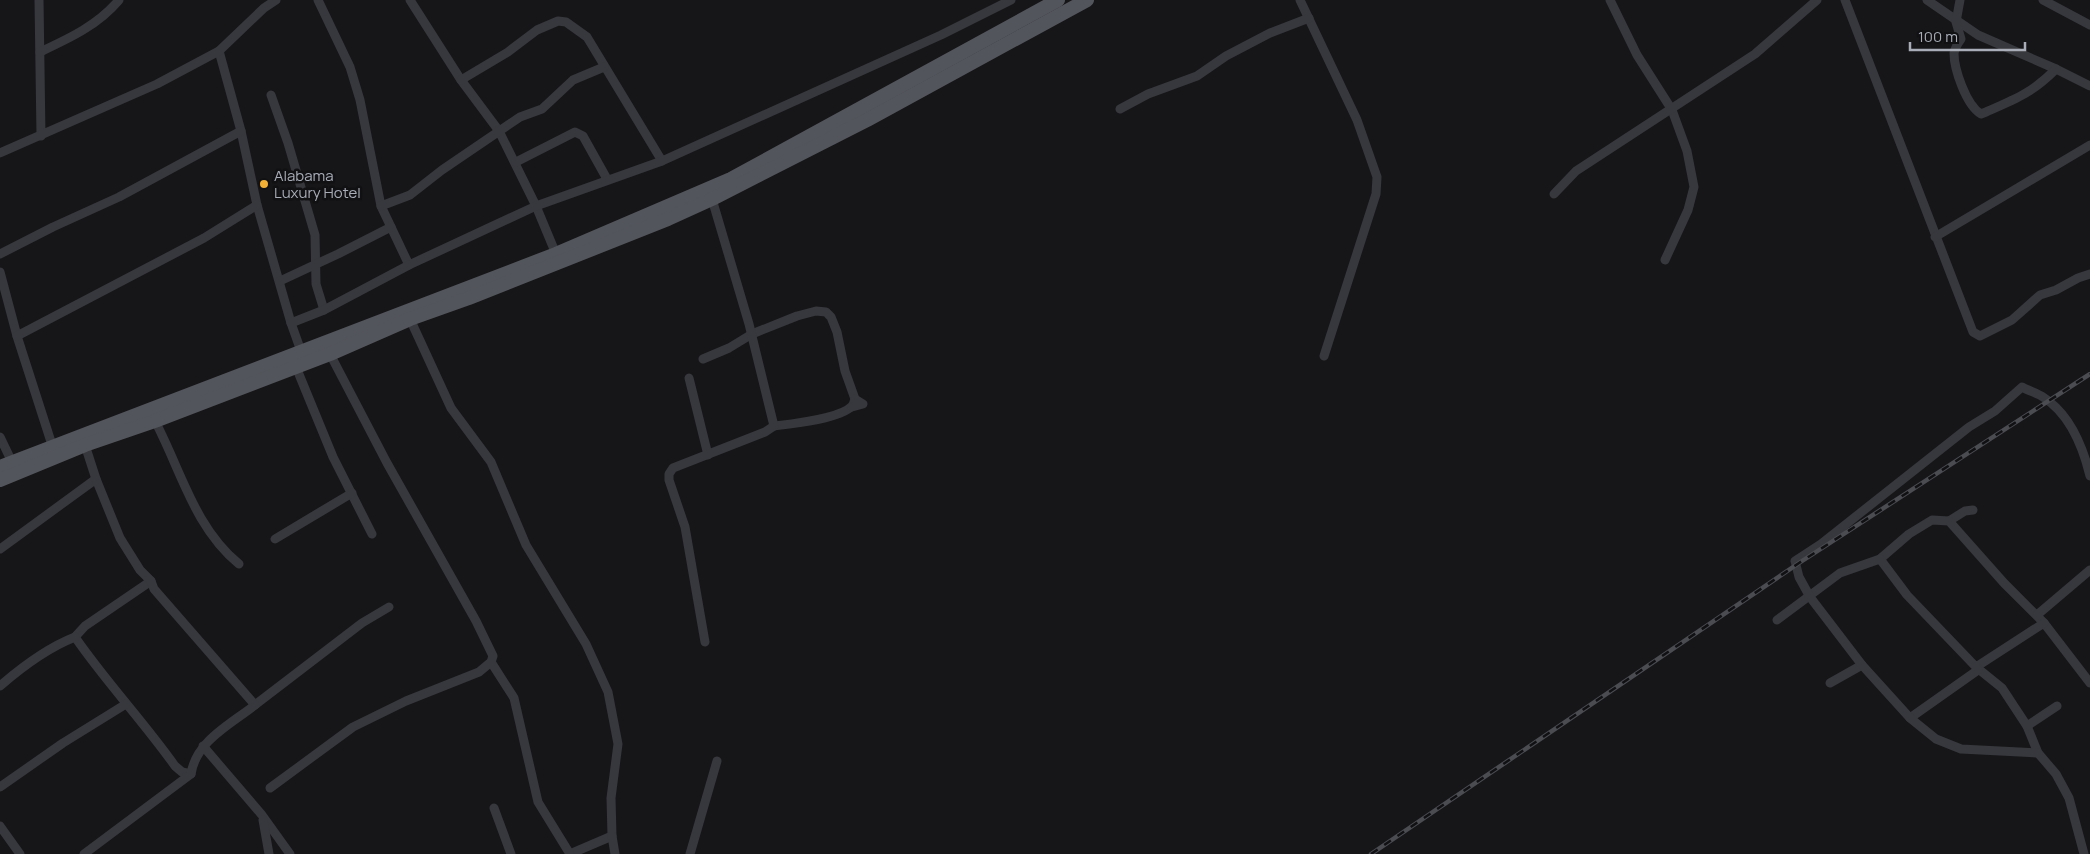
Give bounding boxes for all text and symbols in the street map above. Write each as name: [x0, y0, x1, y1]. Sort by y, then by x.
scale bar: [1910, 20, 2025, 52]
text: 100 m: [1918, 26, 1958, 47]
place label: Alabama Luxury Hotel: [274, 165, 361, 203]
marker: Alabama Luxury Hotel: [258, 178, 270, 190]

